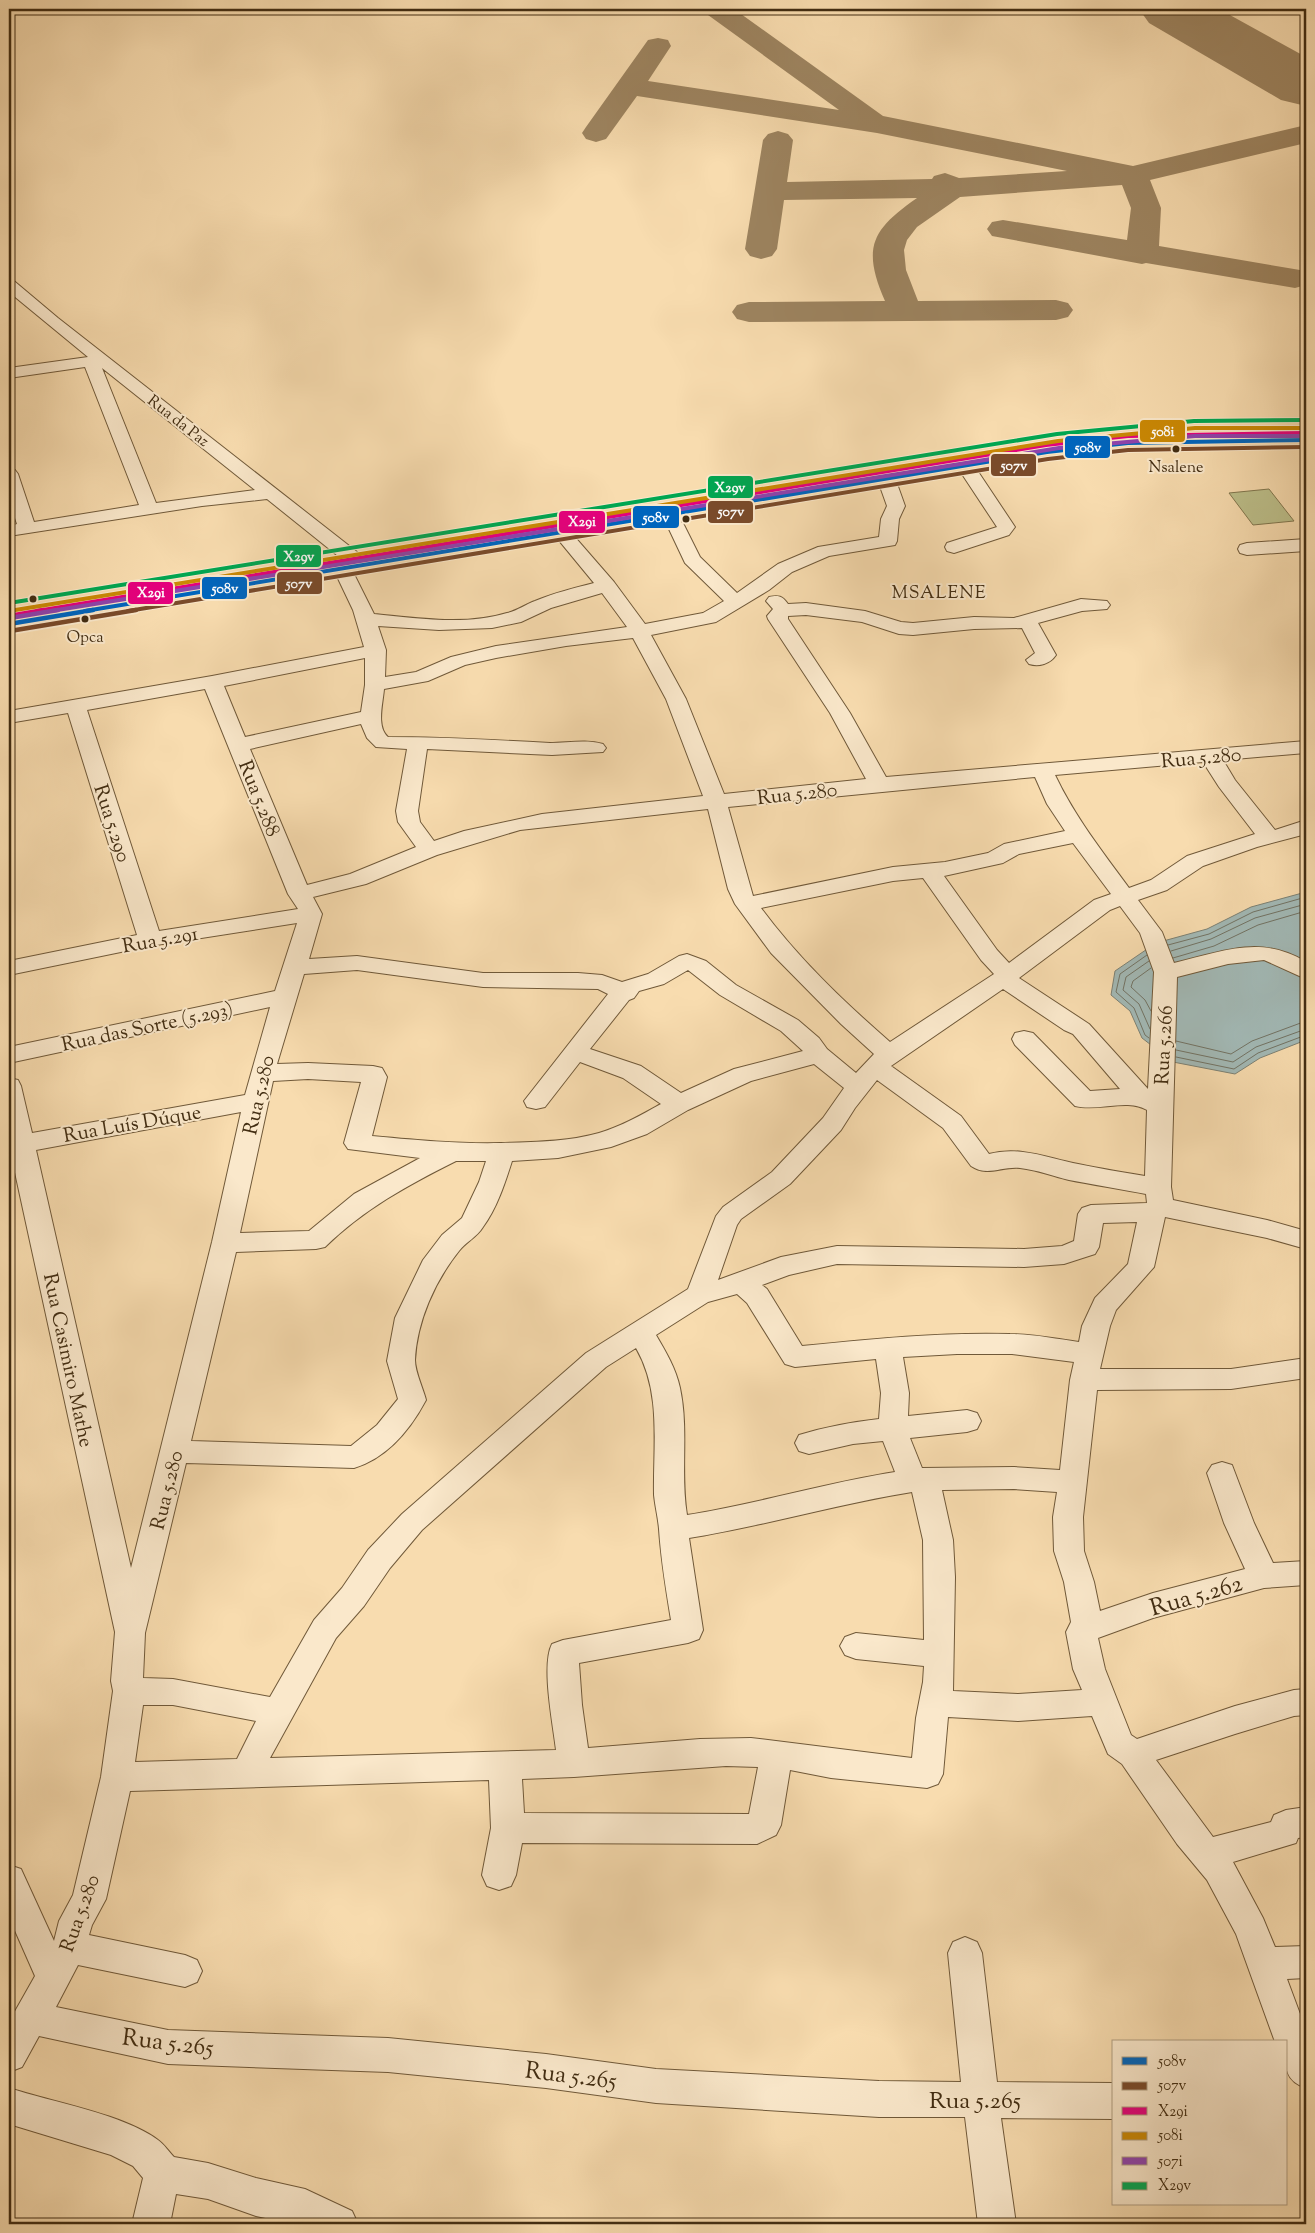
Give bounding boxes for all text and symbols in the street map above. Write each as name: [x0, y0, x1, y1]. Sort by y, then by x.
street label: Rua da Paz: [142, 390, 213, 454]
line badge: 508i: [1139, 419, 1186, 443]
text: 508i: [1150, 423, 1175, 443]
line badge: 508v: [1064, 435, 1111, 459]
text: 508v: [1074, 439, 1102, 459]
marker: Nsalene: [1171, 444, 1181, 454]
line badge: 507v: [990, 453, 1037, 477]
text: 507v: [1000, 457, 1028, 477]
place label: Nsalene: [1149, 457, 1203, 480]
line badge: X29v: [707, 475, 754, 499]
text: X29v: [715, 479, 746, 499]
line badge: 507v: [707, 500, 754, 524]
text: 507v: [717, 503, 745, 523]
line badge: 508v: [632, 505, 680, 529]
text: 508v: [642, 509, 670, 529]
line badge: X29i: [558, 510, 606, 534]
text: X29i: [568, 513, 596, 533]
unlabelled marker: [681, 514, 691, 524]
line badge: X29v: [275, 544, 322, 568]
text: X29v: [284, 548, 315, 568]
line badge: 507v: [276, 571, 323, 595]
text: 507v: [285, 575, 313, 595]
line badge: 508v: [201, 576, 248, 600]
text: 508v: [211, 580, 239, 600]
line badge: X29i: [127, 581, 174, 605]
district label: MSALENE: [891, 581, 987, 607]
text: X29i: [137, 584, 165, 604]
unlabelled marker: [28, 594, 38, 604]
marker: Opca: [80, 614, 90, 624]
place label: Opca: [66, 627, 104, 650]
street label: Rua 5.280: [1160, 742, 1243, 777]
street label: Rua 5.288: [229, 756, 286, 841]
street label: Rua 5.280: [756, 777, 839, 814]
street label: Rua 5.290: [84, 781, 137, 866]
street label: Rua 5.291: [120, 921, 201, 962]
street label: Rua das Sorte (5.293): [59, 996, 236, 1061]
street label: Rua 5.266: [1149, 1004, 1182, 1086]
street label: Rua 5.280: [237, 1053, 284, 1138]
street label: Rua Luís Dúque: [61, 1099, 204, 1152]
street label: Rua Casimiro Mathe: [34, 1271, 99, 1450]
street label: Rua 5.280: [145, 1448, 192, 1533]
street label: Rua 5.262: [1146, 1567, 1247, 1626]
street label: Rua 5.280: [54, 1871, 109, 1957]
street label: Rua 5.265: [120, 2021, 216, 2066]
legend: [1112, 2040, 1288, 2206]
text: 508v: [1157, 2052, 1187, 2073]
street label: Rua 5.265: [523, 2054, 619, 2099]
text: 507v: [1157, 2076, 1187, 2097]
street label: Rua 5.265: [929, 2085, 1021, 2119]
text: X29i: [1158, 2102, 1188, 2123]
text: 508i: [1157, 2126, 1183, 2147]
text: 507i: [1157, 2152, 1183, 2173]
text: X29v: [1158, 2176, 1191, 2197]

